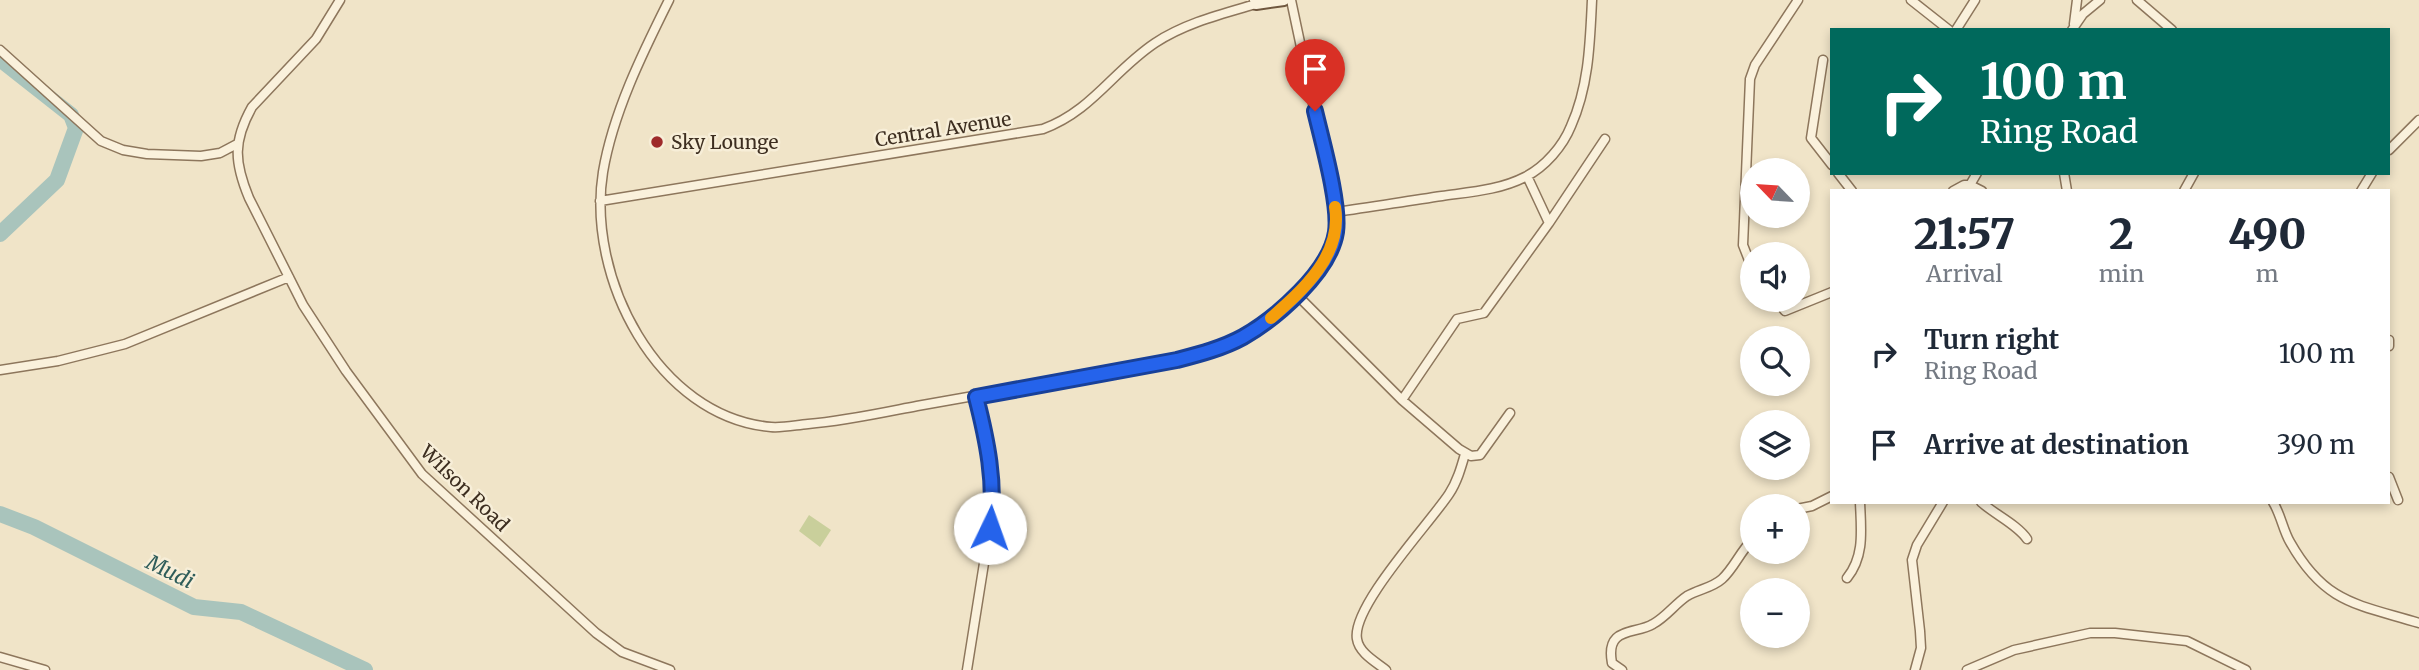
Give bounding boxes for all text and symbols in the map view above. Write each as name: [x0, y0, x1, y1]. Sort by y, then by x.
pin: [1285, 39, 1345, 111]
icon: arrive: [1296, 50, 1334, 88]
text: 100 m: [1980, 51, 2127, 112]
icon: right: [1865, 56, 1956, 147]
street label: Central Avenue: [873, 106, 1013, 152]
text: Ring Road: [1980, 112, 2138, 152]
place label: Sky Lounge: [671, 130, 778, 154]
marker: Sky Lounge: [649, 134, 665, 150]
north arrow: [1740, 158, 1810, 228]
map controls: [1740, 158, 1810, 648]
text: 21:57: [1914, 208, 2015, 260]
text: 2: [2109, 208, 2134, 260]
text: 490: [2228, 208, 2306, 260]
button: sound: [1740, 242, 1810, 312]
text: Arrival: [1926, 259, 2003, 288]
text: min: [2099, 259, 2144, 288]
text: m: [2256, 259, 2279, 288]
text: Turn right: [1924, 323, 2059, 356]
button: search: [1740, 326, 1810, 396]
icon: right: [1865, 335, 1903, 373]
text: 100 m: [2279, 337, 2355, 370]
text: Ring Road: [1924, 356, 2038, 385]
button: layers: [1740, 410, 1810, 480]
icon: arrive: [1865, 426, 1903, 464]
text: Arrive at destination: [1924, 428, 2189, 461]
text: 390 m: [2276, 428, 2355, 461]
street label: Wilson Road: [415, 439, 515, 536]
position arrow: [953, 491, 1027, 565]
button: +: [1740, 494, 1810, 564]
water label: Mudi: [141, 548, 199, 595]
button: −: [1740, 578, 1810, 648]

